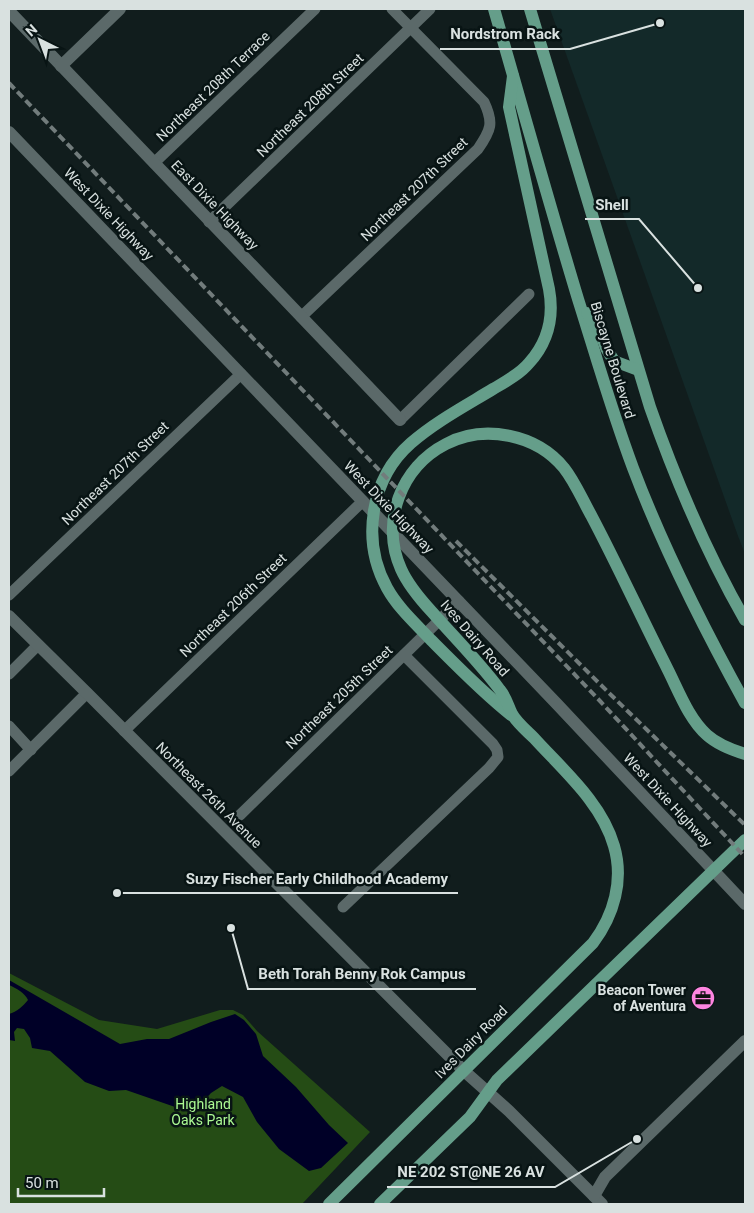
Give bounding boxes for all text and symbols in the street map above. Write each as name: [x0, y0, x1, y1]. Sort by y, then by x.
north arrow: [15, 15, 65, 65]
callout: Nordstrom Rack: [440, 19, 570, 49]
text: N: [22, 21, 40, 40]
text: Nordstrom Rack: [450, 25, 561, 43]
street label: Northeast 208th Terrace: [153, 28, 273, 144]
street label: Northeast 208th Street: [253, 50, 367, 160]
street label: Northeast 207th Street: [357, 134, 471, 244]
street label: East Dixie Highway: [168, 157, 262, 253]
street label: West Dixie Highway: [61, 164, 158, 264]
callout: Shell: [585, 189, 639, 219]
text: Shell: [595, 196, 629, 214]
street label: Biscayne Boulevard: [588, 300, 638, 420]
street label: Northeast 207th Street: [58, 418, 172, 528]
street label: West Dixie Highway: [341, 457, 438, 557]
street label: Northeast 206th Street: [176, 550, 290, 660]
street label: Ives Dairy Road: [437, 597, 513, 679]
street label: Northeast 205th Street: [282, 642, 396, 752]
street label: Northeast 26th Avenue: [153, 739, 265, 851]
street label: West Dixie Highway: [620, 750, 716, 850]
callout: Suzy Fischer Early Childhood Academy: [176, 863, 458, 893]
text: Suzy Fischer Early Childhood Academy: [186, 870, 449, 888]
callout: Beth Torah Benny Rok Campus: [248, 959, 476, 989]
text: Beth Torah Benny Rok Campus: [258, 965, 466, 983]
place label: Beacon Tower of Aventura: [597, 982, 686, 1014]
office icon: Beacon Tower of Aventura: [690, 985, 716, 1011]
street label: Ives Dairy Road: [431, 1002, 511, 1082]
park label: Highland Oaks Park: [171, 1096, 236, 1128]
callout: NE 202 ST@NE 26 AV: [387, 1157, 555, 1187]
text: NE 202 ST@NE 26 AV: [397, 1163, 545, 1181]
scale bar: [18, 1166, 104, 1198]
text: 50 m: [25, 1174, 59, 1192]

